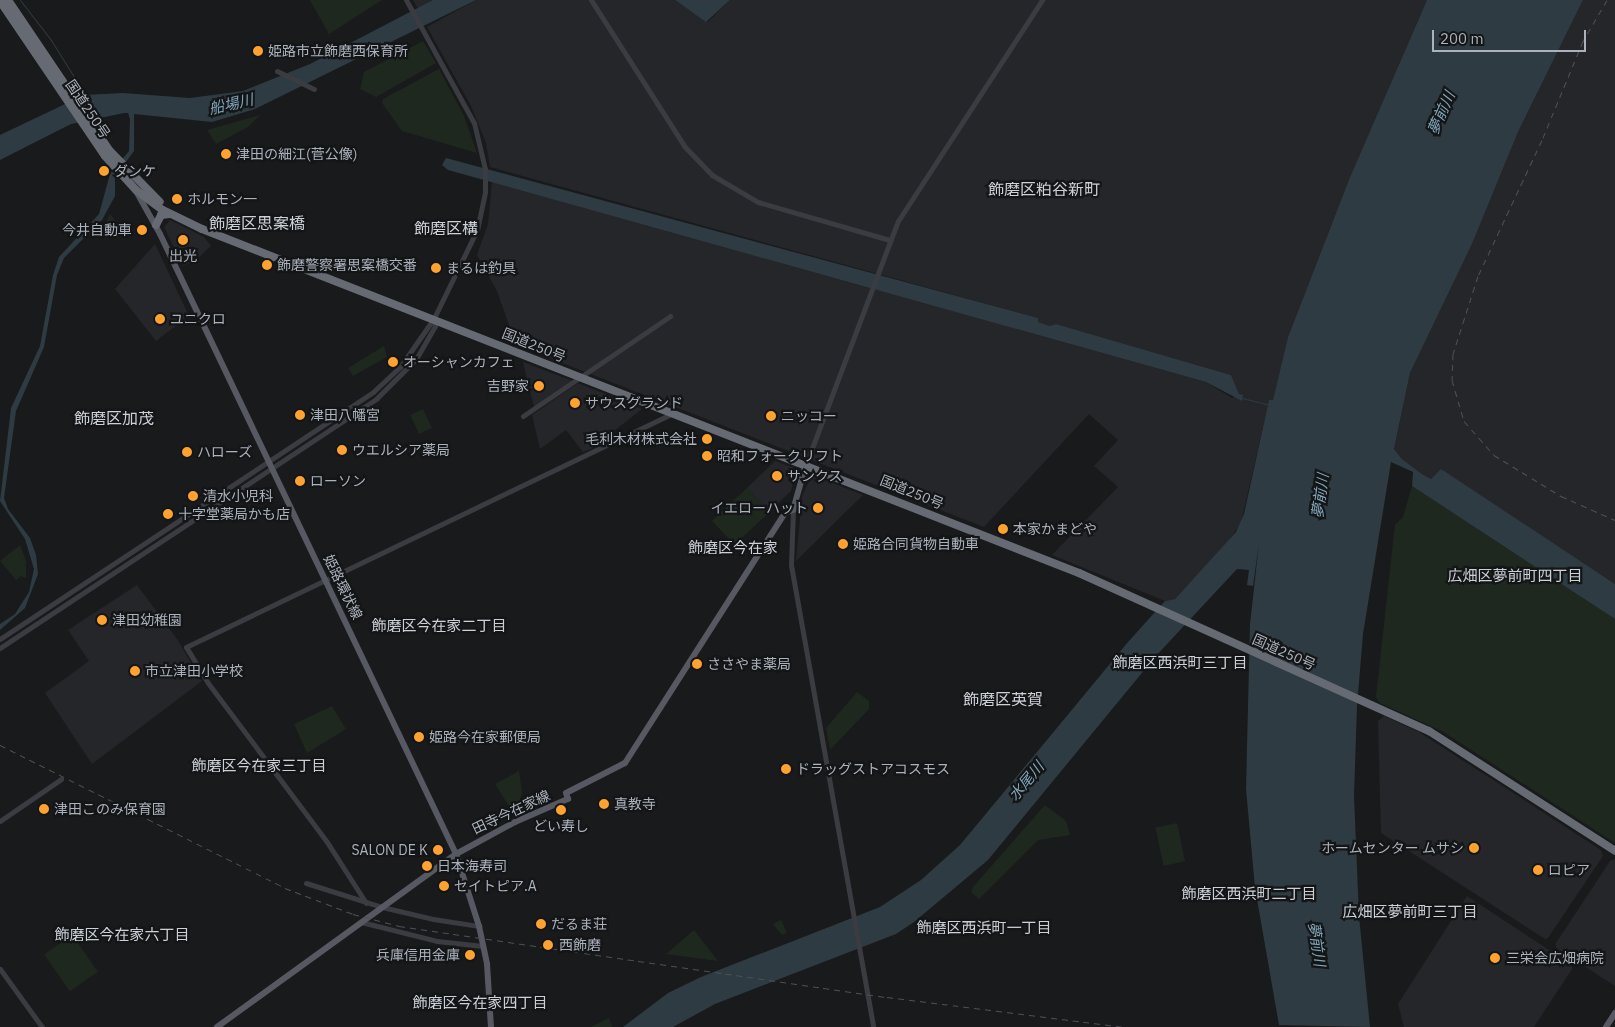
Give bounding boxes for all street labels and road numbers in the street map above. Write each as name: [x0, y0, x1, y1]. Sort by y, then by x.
street label: 国道250号: [62, 76, 114, 142]
street label: 国道250号: [500, 325, 568, 365]
street label: 国道250号: [878, 472, 946, 512]
street label: 姫路環状線: [320, 552, 366, 622]
street label: 国道250号: [1250, 631, 1318, 673]
street label: 田寺今在家線: [469, 787, 553, 837]

